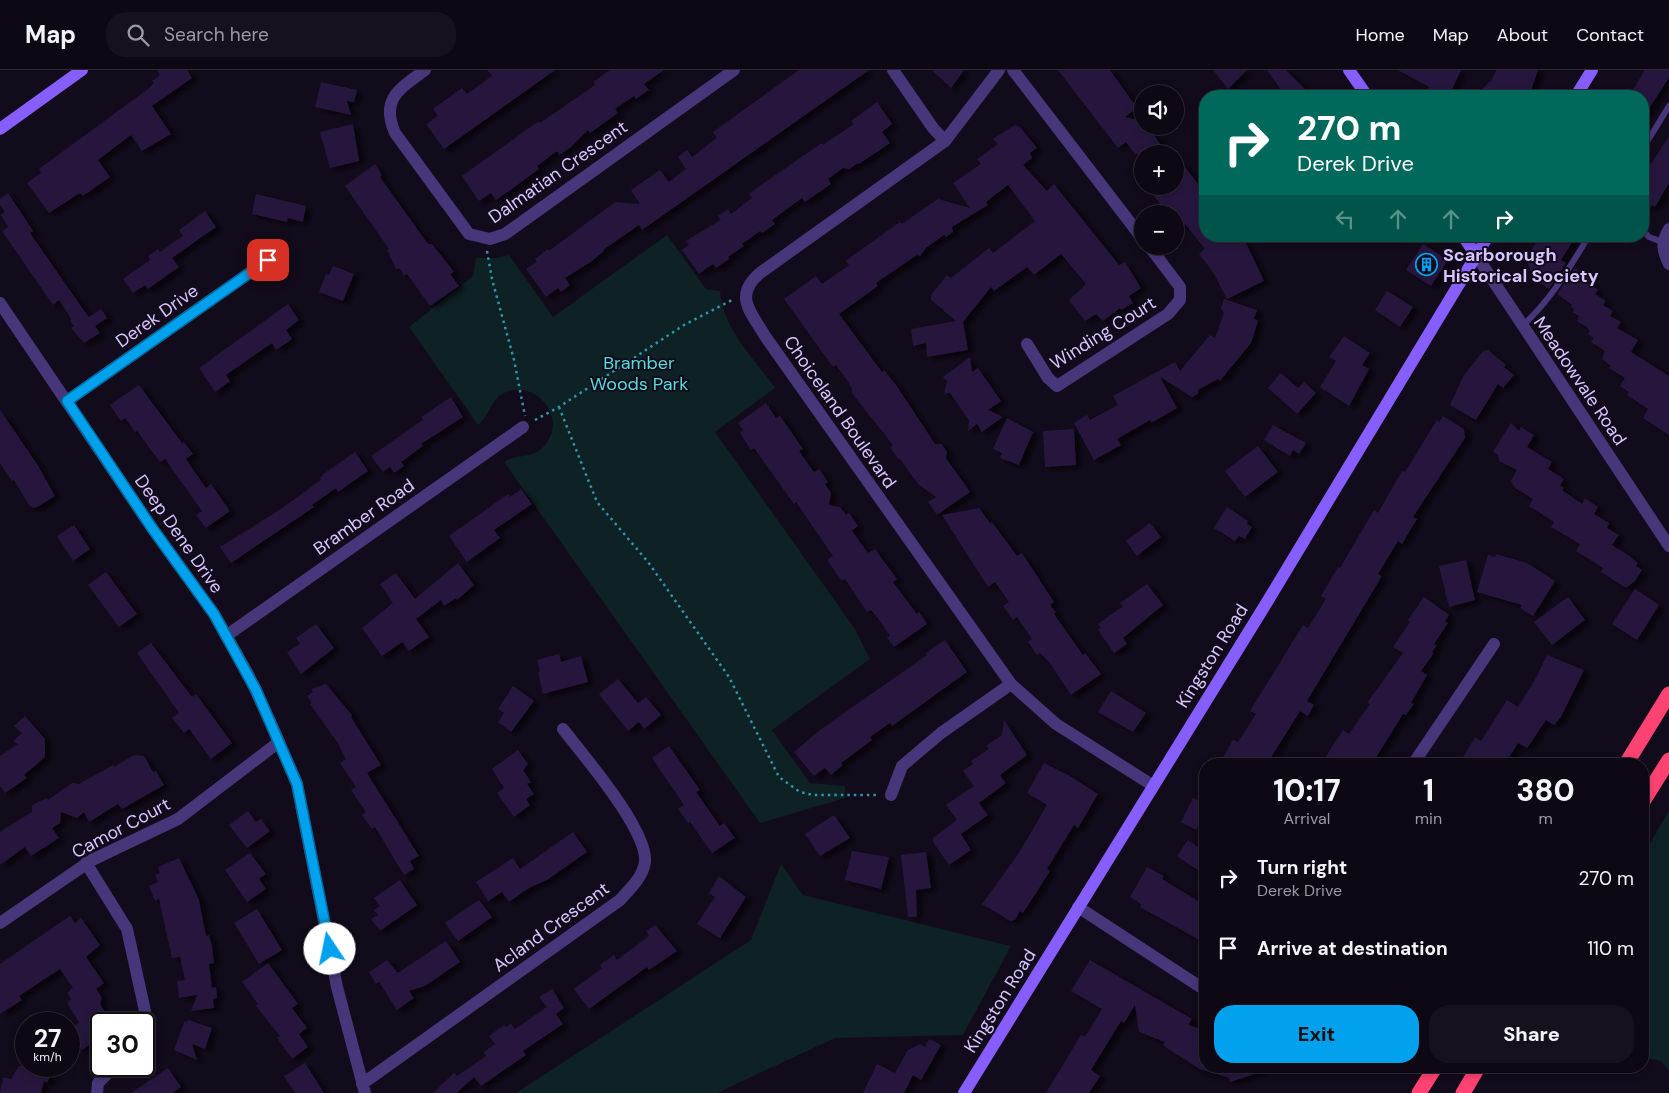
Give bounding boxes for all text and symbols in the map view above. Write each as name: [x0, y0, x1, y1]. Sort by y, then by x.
search box: [106, 12, 456, 57]
text: Map: [25, 19, 76, 50]
icon: search: [124, 21, 152, 49]
text: Search here: [164, 22, 269, 47]
text: Home: [1355, 23, 1405, 47]
text: Map: [1433, 23, 1469, 47]
text: About: [1497, 23, 1548, 47]
text: Contact: [1576, 23, 1644, 47]
map controls: [1134, 85, 1184, 255]
button: sound: [1134, 85, 1184, 135]
text: 270 m: [1297, 105, 1401, 151]
icon: right: [1214, 110, 1279, 175]
street label: Dalmatian Crescent: [484, 115, 632, 229]
button: +: [1134, 145, 1184, 195]
text: Derek Drive: [1297, 149, 1414, 178]
button: −: [1134, 205, 1184, 255]
icon: left: [1331, 205, 1359, 233]
icon: ahead: [1384, 205, 1412, 233]
icon: ahead: [1437, 205, 1465, 233]
icon: right: [1490, 205, 1518, 233]
pin: [247, 239, 289, 281]
place label: Scarborough Historical Society: [1443, 243, 1599, 288]
icon: arrive: [254, 246, 282, 274]
building icon: Scarborough Historical Society: [1415, 253, 1439, 277]
street label: Derek Drive: [111, 279, 203, 353]
street label: Winding Court: [1046, 291, 1160, 375]
street label: Meadowvale Road: [1528, 312, 1632, 450]
street label: Choiceland Boulevard: [778, 331, 902, 493]
park label: Bramber Woods Park: [590, 351, 688, 396]
street label: Deep Dene Drive: [129, 470, 229, 598]
street label: Bramber Road: [309, 473, 419, 561]
street label: Kingston Road: [1170, 599, 1254, 713]
text: 10:17: [1273, 771, 1341, 810]
text: 1: [1423, 771, 1434, 810]
text: 380: [1516, 771, 1575, 810]
street label: Camor Court: [67, 792, 175, 864]
text: Arrival: [1284, 808, 1330, 829]
text: min: [1415, 808, 1442, 829]
text: m: [1538, 808, 1553, 829]
text: Turn right: [1257, 855, 1347, 880]
icon: right: [1214, 864, 1242, 892]
text: 270 m: [1579, 866, 1634, 891]
street label: Acland Crescent: [488, 877, 614, 977]
text: Derek Drive: [1257, 880, 1342, 901]
position arrow: [303, 922, 355, 974]
icon: arrive: [1214, 934, 1242, 962]
text: Arrive at destination: [1257, 936, 1448, 961]
text: 110 m: [1587, 936, 1634, 961]
street label: Kingston Road: [958, 944, 1042, 1058]
button: Exit: [1214, 1005, 1419, 1063]
button: Share: [1429, 1005, 1634, 1063]
speed limit sign: 30: [90, 1012, 155, 1077]
text: 27: [34, 1022, 61, 1055]
text: km/h: [33, 1049, 62, 1065]

